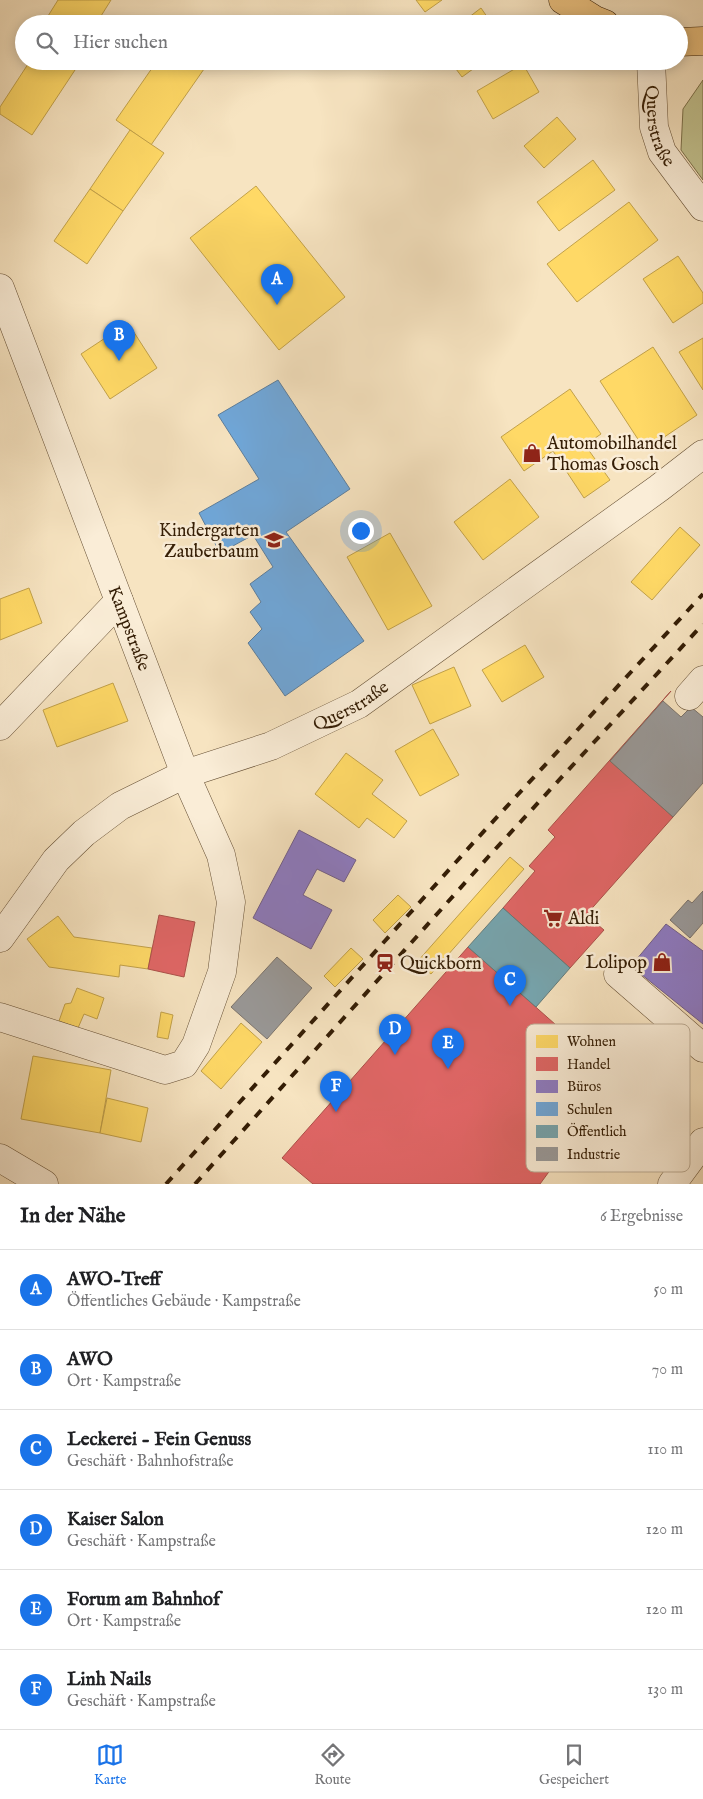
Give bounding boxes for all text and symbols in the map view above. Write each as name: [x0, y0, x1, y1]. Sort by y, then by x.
search box: [15, 15, 688, 70]
icon: search: [33, 29, 61, 57]
text: Hier suchen: [73, 31, 168, 55]
street label: Querstraße: [639, 85, 679, 172]
pin: A: [261, 264, 293, 305]
pin: B: [103, 320, 135, 361]
place label: Automobilhandel Thomas Gosch: [546, 433, 677, 477]
shop icon: Automobilhandel Thomas Gosch: [521, 442, 543, 464]
your location: [348, 518, 374, 544]
place label: Kindergarten Zauberbaum: [159, 520, 259, 564]
school or university icon: Kindergarten Zauberbaum: [263, 529, 285, 551]
street label: Kampstraße: [102, 583, 155, 674]
street label: Querstraße: [310, 676, 394, 737]
supermarket icon: Aldi: [542, 907, 564, 929]
place label: Aldi: [567, 908, 600, 931]
shop icon: Lolipop: [651, 951, 673, 973]
station icon: Quickborn: [374, 952, 396, 974]
place label: Lolipop: [585, 952, 647, 975]
place label: Quickborn: [400, 953, 482, 976]
pin: C: [494, 965, 526, 1006]
pin: D: [379, 1014, 411, 1055]
legend: [526, 1024, 690, 1172]
pin: E: [432, 1028, 464, 1069]
text: Wohnen: [567, 1033, 616, 1051]
text: Handel: [567, 1056, 610, 1074]
pin: F: [320, 1071, 352, 1112]
text: Büros: [567, 1078, 601, 1096]
text: Schulen: [567, 1101, 613, 1119]
text: Öffentlich: [567, 1122, 627, 1141]
text: Industrie: [567, 1146, 621, 1164]
text: In der Nähe: [20, 1203, 126, 1230]
text: 6 Ergebnisse: [600, 1207, 683, 1227]
text: AWO-Treff: [67, 1268, 161, 1292]
text: A: [31, 1280, 41, 1300]
text: 50 m: [654, 1280, 683, 1300]
text: Öffentliches Gebäude · Kampstraße: [67, 1292, 301, 1312]
text: AWO: [67, 1348, 113, 1372]
text: B: [31, 1360, 41, 1380]
text: 70 m: [652, 1360, 683, 1380]
text: Ort · Kampstraße: [67, 1372, 181, 1392]
text: Leckerei - Fein Genuss: [67, 1428, 251, 1452]
text: C: [30, 1440, 42, 1460]
text: 110 m: [647, 1440, 683, 1460]
text: Geschäft · Bahnhofstraße: [67, 1452, 234, 1472]
text: Kaiser Salon: [67, 1508, 164, 1532]
text: D: [30, 1520, 42, 1540]
text: 120 m: [646, 1520, 683, 1540]
text: Geschäft · Kampstraße: [67, 1532, 216, 1552]
text: Forum am Bahnhof: [67, 1588, 220, 1612]
text: E: [30, 1600, 42, 1620]
text: 120 m: [646, 1600, 683, 1620]
text: Ort · Kampstraße: [67, 1612, 181, 1632]
text: Linh Nails: [67, 1668, 151, 1692]
text: F: [31, 1680, 41, 1700]
text: 130 m: [647, 1680, 683, 1700]
text: Geschäft · Kampstraße: [67, 1692, 216, 1712]
tab: Karte: [94, 1741, 127, 1789]
tab: Route: [314, 1741, 351, 1789]
tab: Gespeichert: [539, 1741, 609, 1789]

